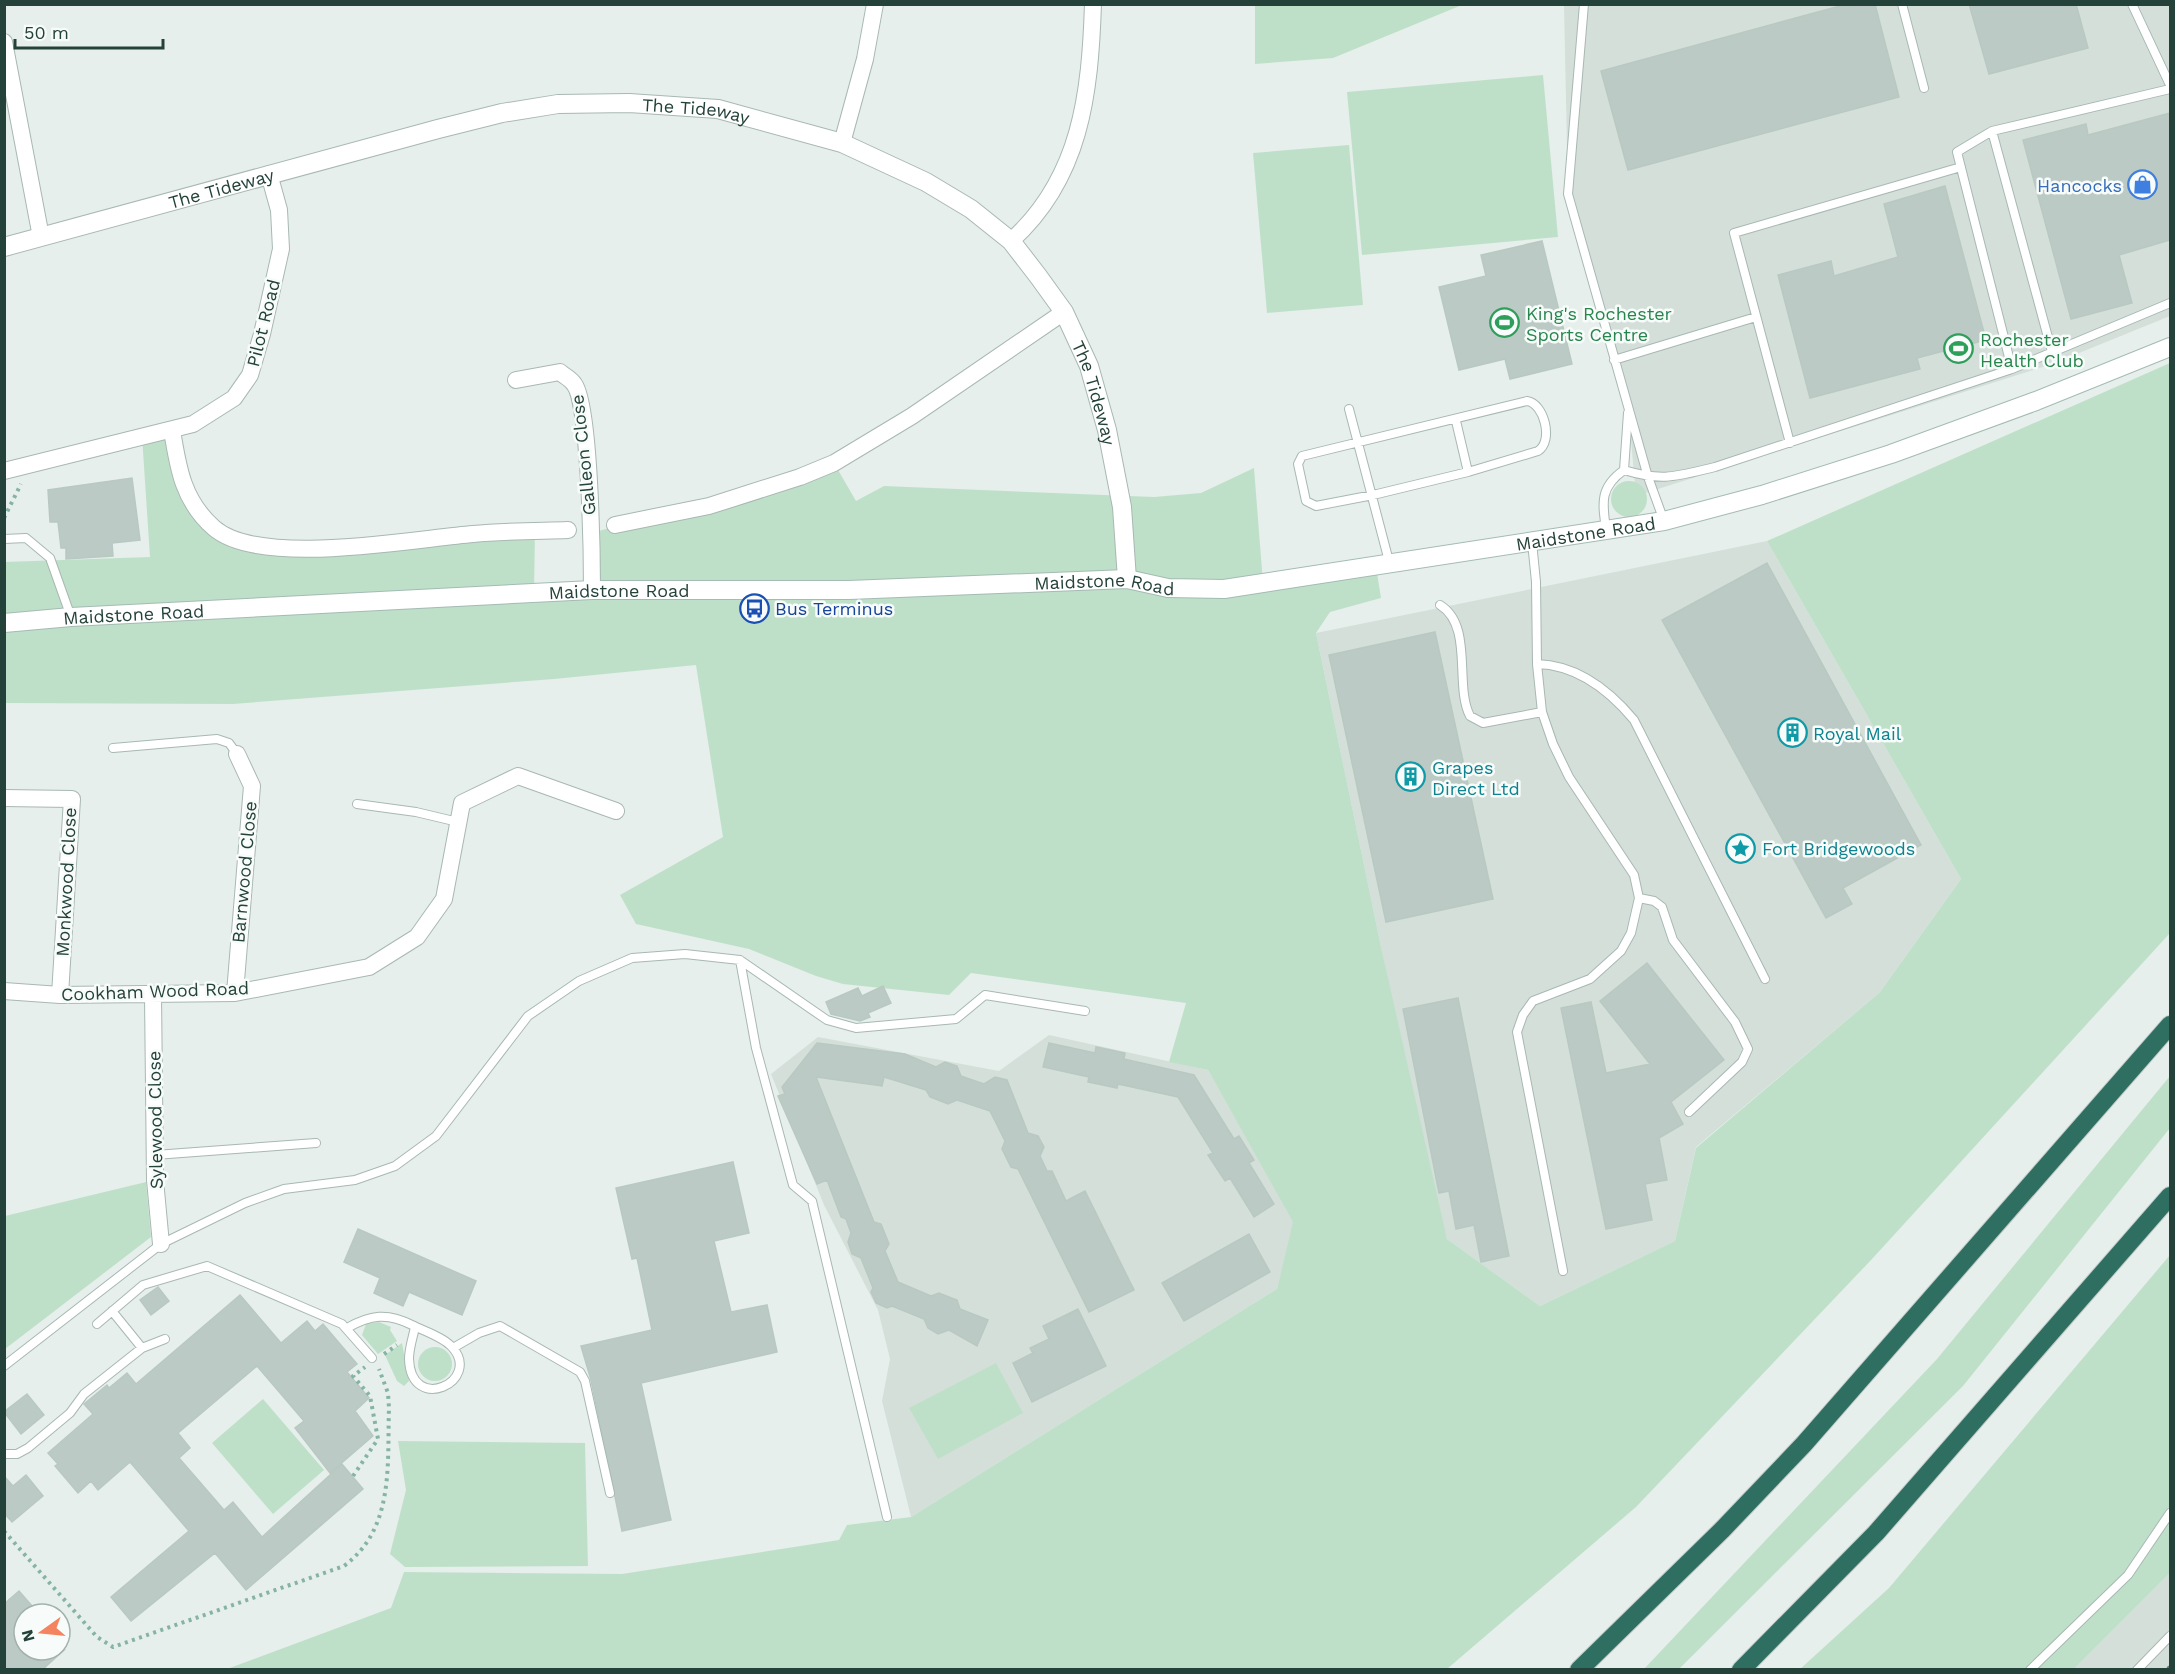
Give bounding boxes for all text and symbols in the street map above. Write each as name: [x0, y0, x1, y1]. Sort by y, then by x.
scale bar: [15, 12, 164, 50]
text: 50 m: [24, 22, 69, 43]
street label: The Tideway: [642, 93, 753, 128]
street label: The Tideway: [166, 163, 277, 212]
shop icon: Hancocks: [2127, 169, 2159, 201]
place label: Hancocks: [2037, 175, 2122, 196]
street label: Pilot Road: [242, 277, 284, 369]
place label: King's Rochester Sports Centre: [1526, 303, 1672, 345]
sports icon: King's Rochester Sports Centre: [1489, 307, 1521, 339]
place label: Rochester Health Club: [1980, 329, 2084, 371]
sports icon: Rochester Health Club: [1943, 333, 1975, 365]
street label: The Tideway: [1068, 337, 1120, 447]
street label: Galleon Close: [566, 394, 600, 516]
street label: Maidstone Road: [1514, 512, 1657, 554]
street label: Maidstone Road: [1034, 568, 1175, 599]
street label: Maidstone Road: [548, 580, 690, 603]
bus stop icon: Bus Terminus: [738, 592, 770, 624]
place label: Bus Terminus: [775, 598, 893, 619]
street label: Maidstone Road: [62, 600, 205, 628]
building icon: Royal Mail: [1776, 717, 1808, 749]
place label: Royal Mail: [1813, 723, 1902, 744]
place label: Grapes Direct Ltd: [1432, 757, 1520, 799]
building icon: Grapes Direct Ltd: [1395, 761, 1427, 793]
street label: Barnwood Close: [227, 800, 261, 944]
street label: Monkwood Close: [52, 807, 80, 957]
place icon: Fort Bridgewoods: [1725, 832, 1757, 864]
place label: Fort Bridgewoods: [1762, 838, 1915, 859]
street label: Cookham Wood Road: [61, 977, 249, 1005]
street label: Sylewood Close: [143, 1051, 167, 1189]
north arrow: [12, 1602, 72, 1662]
text: N: [17, 1628, 39, 1644]

